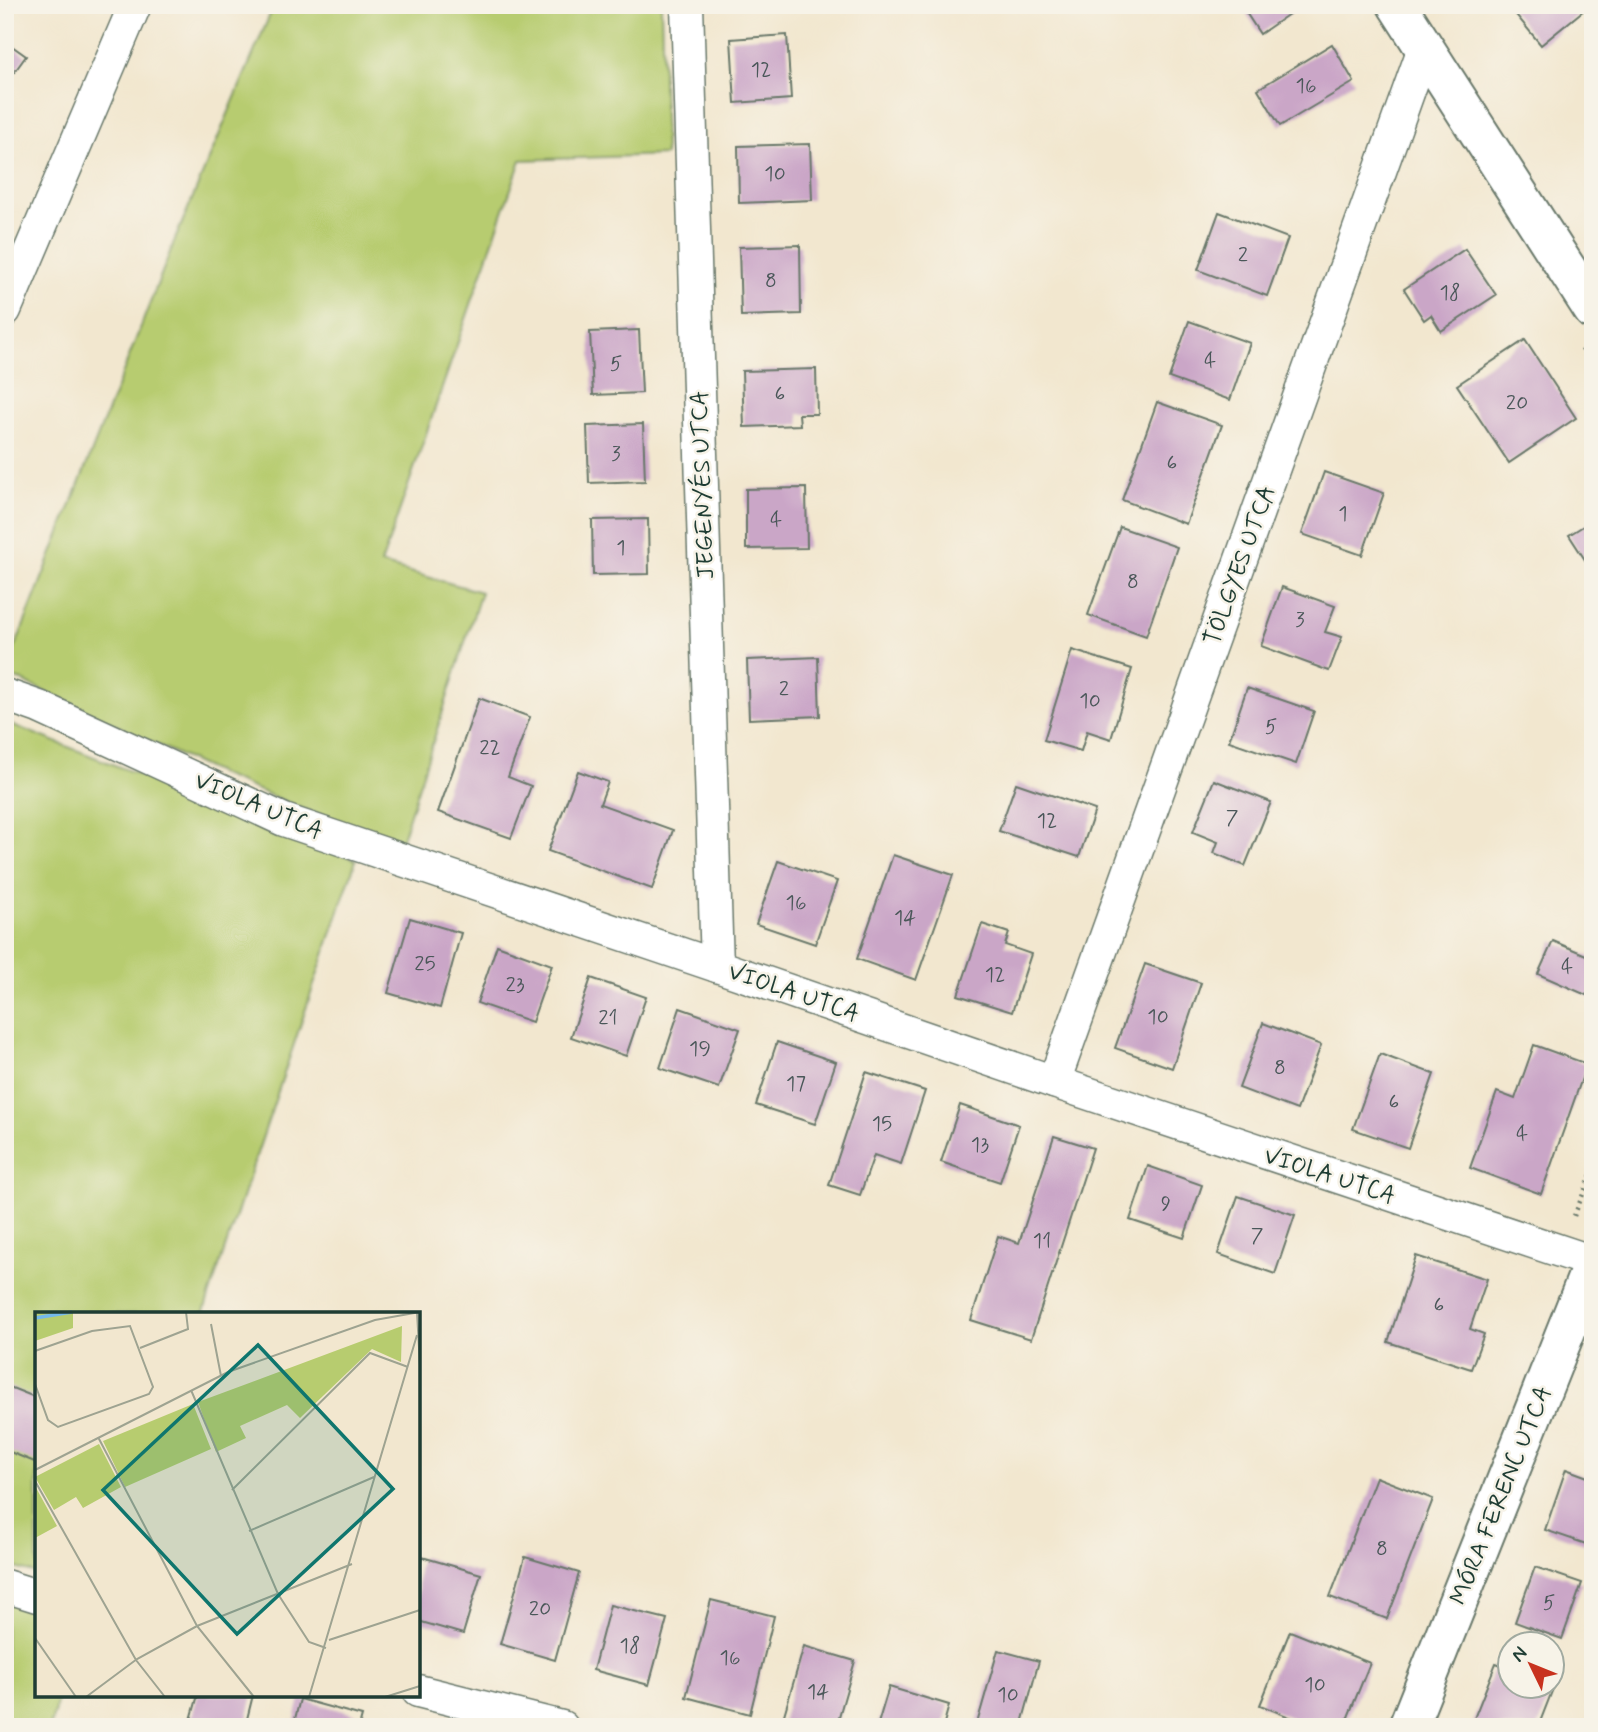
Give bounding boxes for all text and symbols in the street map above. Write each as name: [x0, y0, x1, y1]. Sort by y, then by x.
house number: 12: [751, 56, 771, 84]
house number: 16: [1296, 72, 1317, 100]
house number: 10: [764, 160, 786, 188]
house number: 2: [1238, 241, 1248, 269]
house number: 8: [765, 267, 777, 295]
house number: 18: [1440, 279, 1460, 307]
house number: 4: [1204, 347, 1216, 375]
house number: 5: [610, 350, 622, 378]
house number: 6: [775, 380, 785, 408]
house number: 20: [1506, 389, 1528, 417]
street label: JEGENYÉS UTCA: [683, 390, 722, 580]
house number: 3: [611, 440, 621, 468]
house number: 6: [1167, 449, 1177, 477]
street label: TÖLGYES UTCA: [1197, 481, 1284, 650]
house number: 1: [1338, 500, 1348, 528]
house number: 4: [770, 506, 782, 534]
house number: 1: [616, 534, 626, 562]
house number: 8: [1127, 568, 1139, 596]
house number: 3: [1295, 606, 1305, 634]
house number: 2: [779, 675, 789, 703]
house number: 10: [1079, 687, 1101, 715]
house number: 5: [1265, 713, 1277, 741]
house number: 22: [479, 734, 501, 762]
street label: VIOLA UTCA: [189, 765, 327, 847]
house number: 7: [1226, 804, 1239, 832]
house number: 12: [1037, 807, 1057, 835]
house number: 16: [786, 889, 807, 917]
house number: 14: [894, 904, 916, 932]
house number: 25: [414, 950, 436, 978]
house number: 4: [1561, 953, 1573, 981]
street label: VIOLA UTCA: [724, 957, 863, 1030]
house number: 12: [985, 961, 1005, 989]
house number: 23: [505, 971, 525, 999]
house number: 10: [1147, 1003, 1169, 1031]
house number: 21: [598, 1004, 618, 1032]
house number: 19: [689, 1035, 711, 1063]
house number: 8: [1274, 1054, 1286, 1082]
house number: 17: [786, 1070, 806, 1098]
house number: 6: [1389, 1088, 1399, 1116]
house number: 15: [872, 1110, 892, 1138]
house number: 4: [1516, 1120, 1528, 1148]
house number: 13: [971, 1131, 989, 1159]
street label: VIOLA UTCA: [1260, 1141, 1399, 1212]
house number: 9: [1161, 1190, 1171, 1218]
house number: 7: [1251, 1222, 1264, 1250]
house number: 11: [1033, 1227, 1051, 1255]
house number: 6: [1434, 1291, 1444, 1319]
inset map: [35, 1312, 420, 1697]
street label: MÓRA FERENC UTCA: [1443, 1382, 1559, 1610]
house number: 8: [1376, 1535, 1388, 1563]
house number: 5: [1543, 1589, 1555, 1617]
house number: 20: [529, 1595, 551, 1623]
north arrow: [1496, 1630, 1566, 1700]
house number: 18: [620, 1632, 640, 1660]
text: N: [1506, 1641, 1533, 1668]
house number: 16: [720, 1644, 741, 1672]
house number: 10: [1304, 1671, 1326, 1699]
house number: 14: [807, 1678, 829, 1706]
house number: 10: [997, 1681, 1019, 1709]

